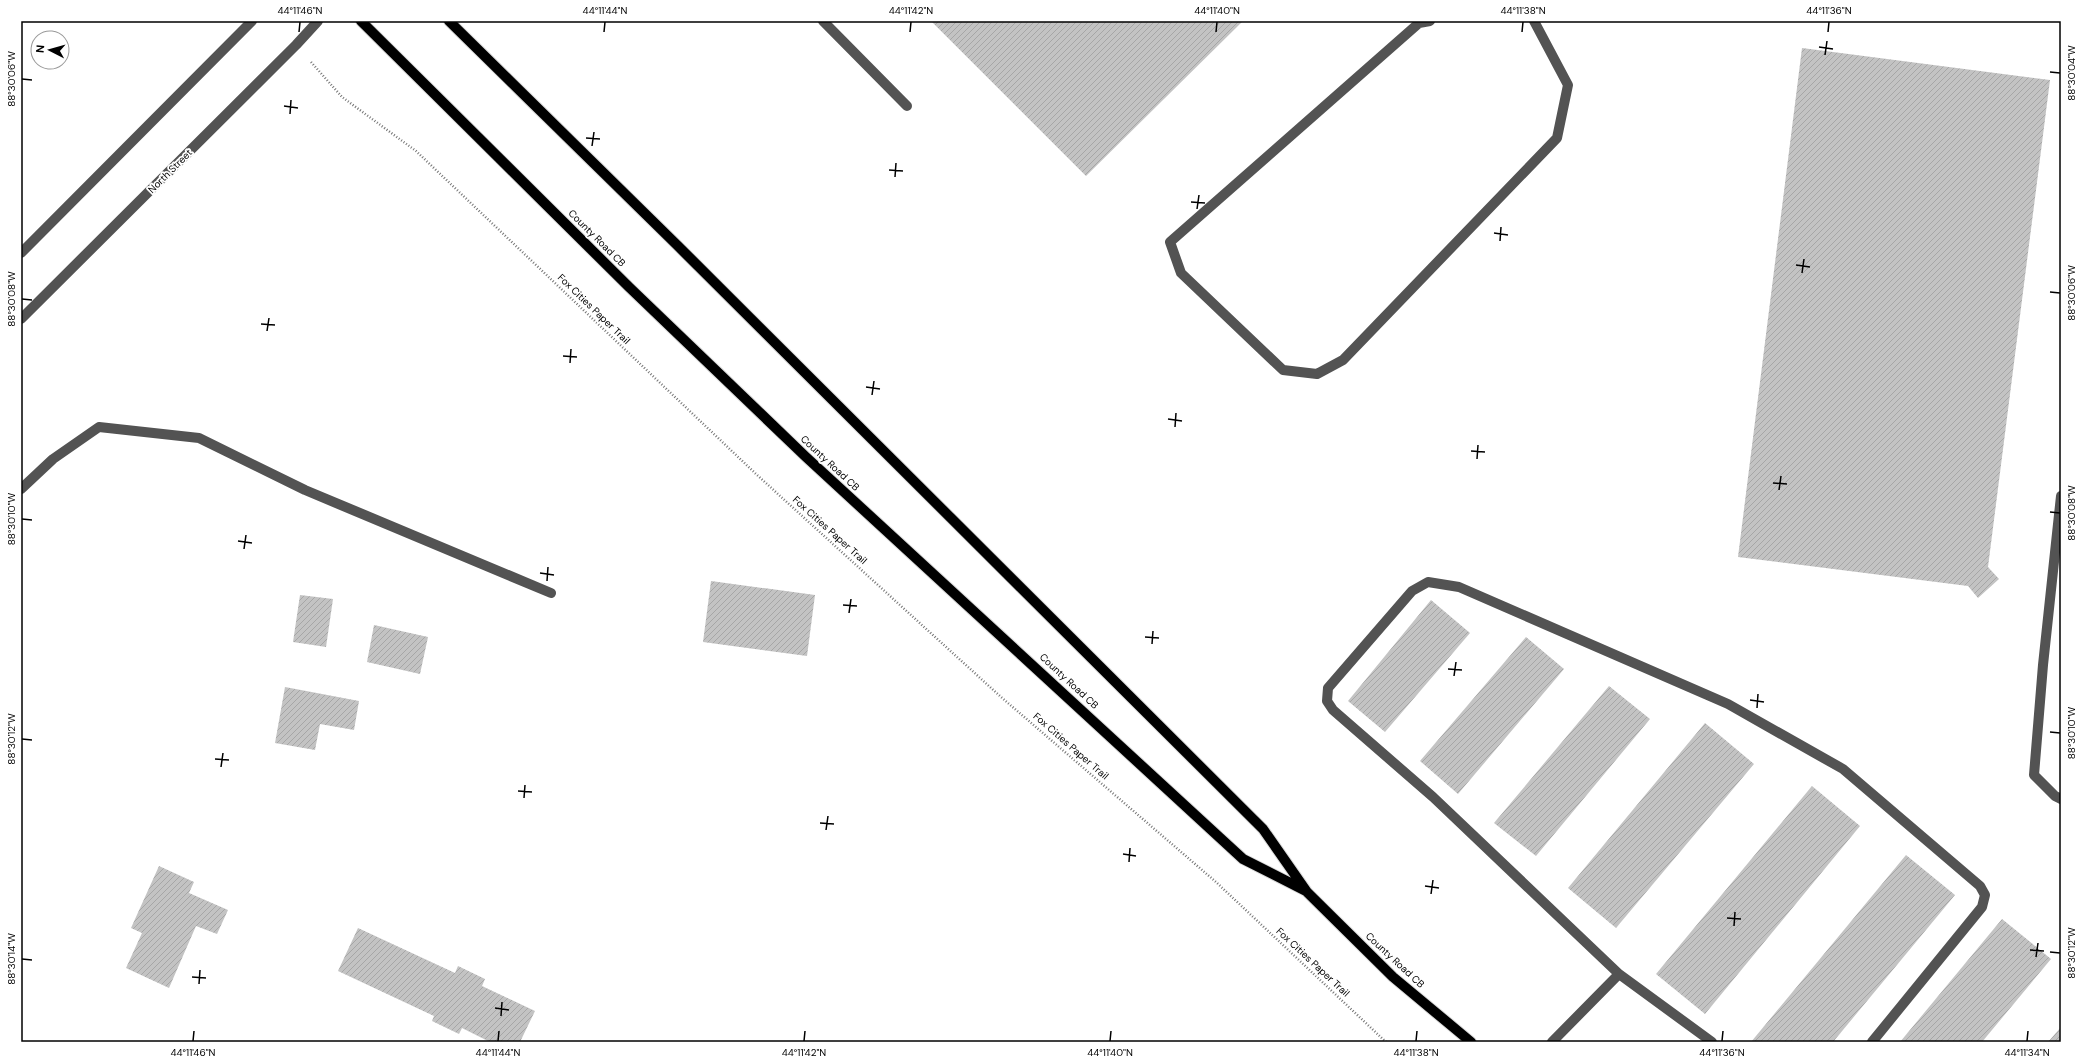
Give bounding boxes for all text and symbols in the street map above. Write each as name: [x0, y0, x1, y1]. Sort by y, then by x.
text: 44°11'46"N: [277, 4, 323, 17]
text: 44°11'44"N: [583, 4, 627, 17]
text: 44°11'42"N: [889, 4, 933, 17]
text: 44°11'40"N: [1194, 4, 1240, 17]
text: 44°11'38"N: [1500, 4, 1546, 17]
text: 44°11'36"N: [1806, 4, 1852, 17]
north arrow: [30, 30, 70, 70]
text: N: [33, 44, 47, 54]
text: 88°30'04"W: [2065, 45, 2078, 101]
text: 88°30'06"W: [5, 51, 18, 107]
street label: North Street: [145, 146, 195, 196]
street label: County Road CB: [566, 207, 628, 269]
text: 88°30'06"W: [2065, 265, 2078, 321]
text: 88°30'08"W: [5, 271, 18, 327]
street label: Fox Cities Paper Trail: [555, 271, 633, 347]
street label: County Road CB: [798, 432, 862, 494]
text: 88°30'08"W: [2065, 485, 2078, 541]
text: 88°30'10"W: [5, 492, 18, 545]
street label: Fox Cities Paper Trail: [790, 493, 870, 567]
street label: County Road CB: [1037, 650, 1101, 712]
text: 88°30'10"W: [2065, 706, 2078, 759]
street label: Fox Cities Paper Trail: [1031, 710, 1111, 782]
text: 88°30'12"W: [5, 713, 18, 765]
street label: Fox Cities Paper Trail: [1274, 925, 1352, 999]
text: 88°30'12"W: [2065, 927, 2078, 979]
street label: County Road CB: [1363, 929, 1427, 991]
text: 88°30'14"W: [5, 933, 18, 985]
text: 44°11'46"N: [170, 1046, 216, 1059]
text: 44°11'44"N: [476, 1046, 520, 1059]
text: 44°11'42"N: [782, 1046, 826, 1059]
text: 44°11'40"N: [1087, 1046, 1133, 1059]
text: 44°11'38"N: [1393, 1046, 1439, 1059]
text: 44°11'36"N: [1699, 1046, 1745, 1059]
text: 44°11'34"N: [2004, 1046, 2050, 1059]

